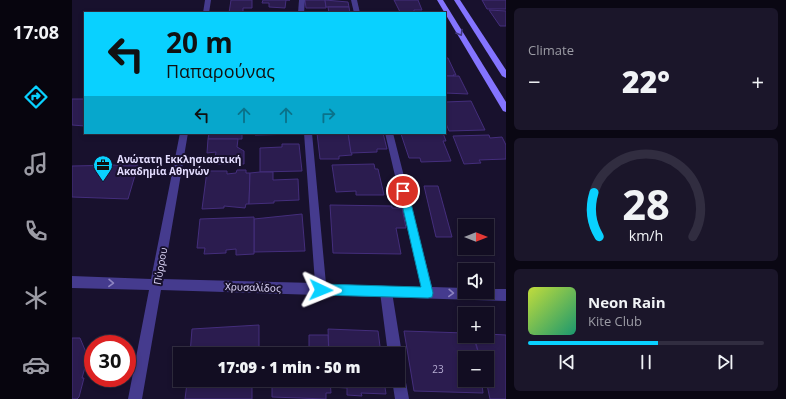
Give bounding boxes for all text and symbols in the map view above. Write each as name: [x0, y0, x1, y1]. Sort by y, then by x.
text: 17:08: [13, 20, 59, 44]
text: 20 m: [166, 23, 233, 61]
icon: left: [100, 28, 152, 80]
one-way arrow: [456, 29, 463, 36]
text: Climate: [528, 41, 574, 59]
text: Παπαρούνας: [166, 59, 275, 83]
text: 22°: [622, 61, 670, 102]
text: −: [528, 66, 541, 96]
text: +: [751, 66, 764, 96]
icon: directions: [22, 83, 50, 111]
icon: left: [191, 104, 213, 126]
icon: ahead: [233, 104, 255, 126]
icon: ahead: [275, 104, 297, 126]
icon: right: [317, 104, 339, 126]
icon: music: [22, 150, 50, 178]
place label: Ανώτατη Εκκλησιαστική Ακαδημία Αθηνών: [117, 152, 241, 178]
office icon: Ανώτατη Εκκλησιαστική Ακαδημία Αθηνών: [92, 154, 114, 182]
pin: [386, 174, 420, 208]
text: 28: [622, 176, 670, 232]
icon: arrive: [392, 180, 414, 202]
icon: phone: [22, 217, 50, 245]
north arrow: [458, 219, 494, 255]
map controls: [458, 219, 494, 387]
text: km/h: [629, 226, 663, 245]
street label: Πύρρου: [150, 246, 170, 286]
button: sound: [458, 263, 494, 299]
position arrow: [300, 269, 342, 311]
one-way arrow: [108, 279, 114, 287]
street label: Χρυσαλίδος: [225, 279, 281, 295]
icon: climate: [22, 284, 50, 312]
one-way arrow: [448, 289, 454, 298]
text: Neon Rain: [588, 292, 666, 312]
button: +: [458, 307, 494, 343]
text: Kite Club: [588, 312, 642, 330]
speed limit sign: 30: [84, 335, 136, 387]
icon: car: [22, 351, 50, 379]
button: −: [458, 351, 494, 387]
icon: previous: [556, 351, 578, 373]
icon: pause: [635, 351, 657, 373]
icon: next: [714, 351, 736, 373]
text: 17:09 · 1 min · 50 m: [218, 357, 360, 377]
house number: 23: [432, 362, 444, 376]

